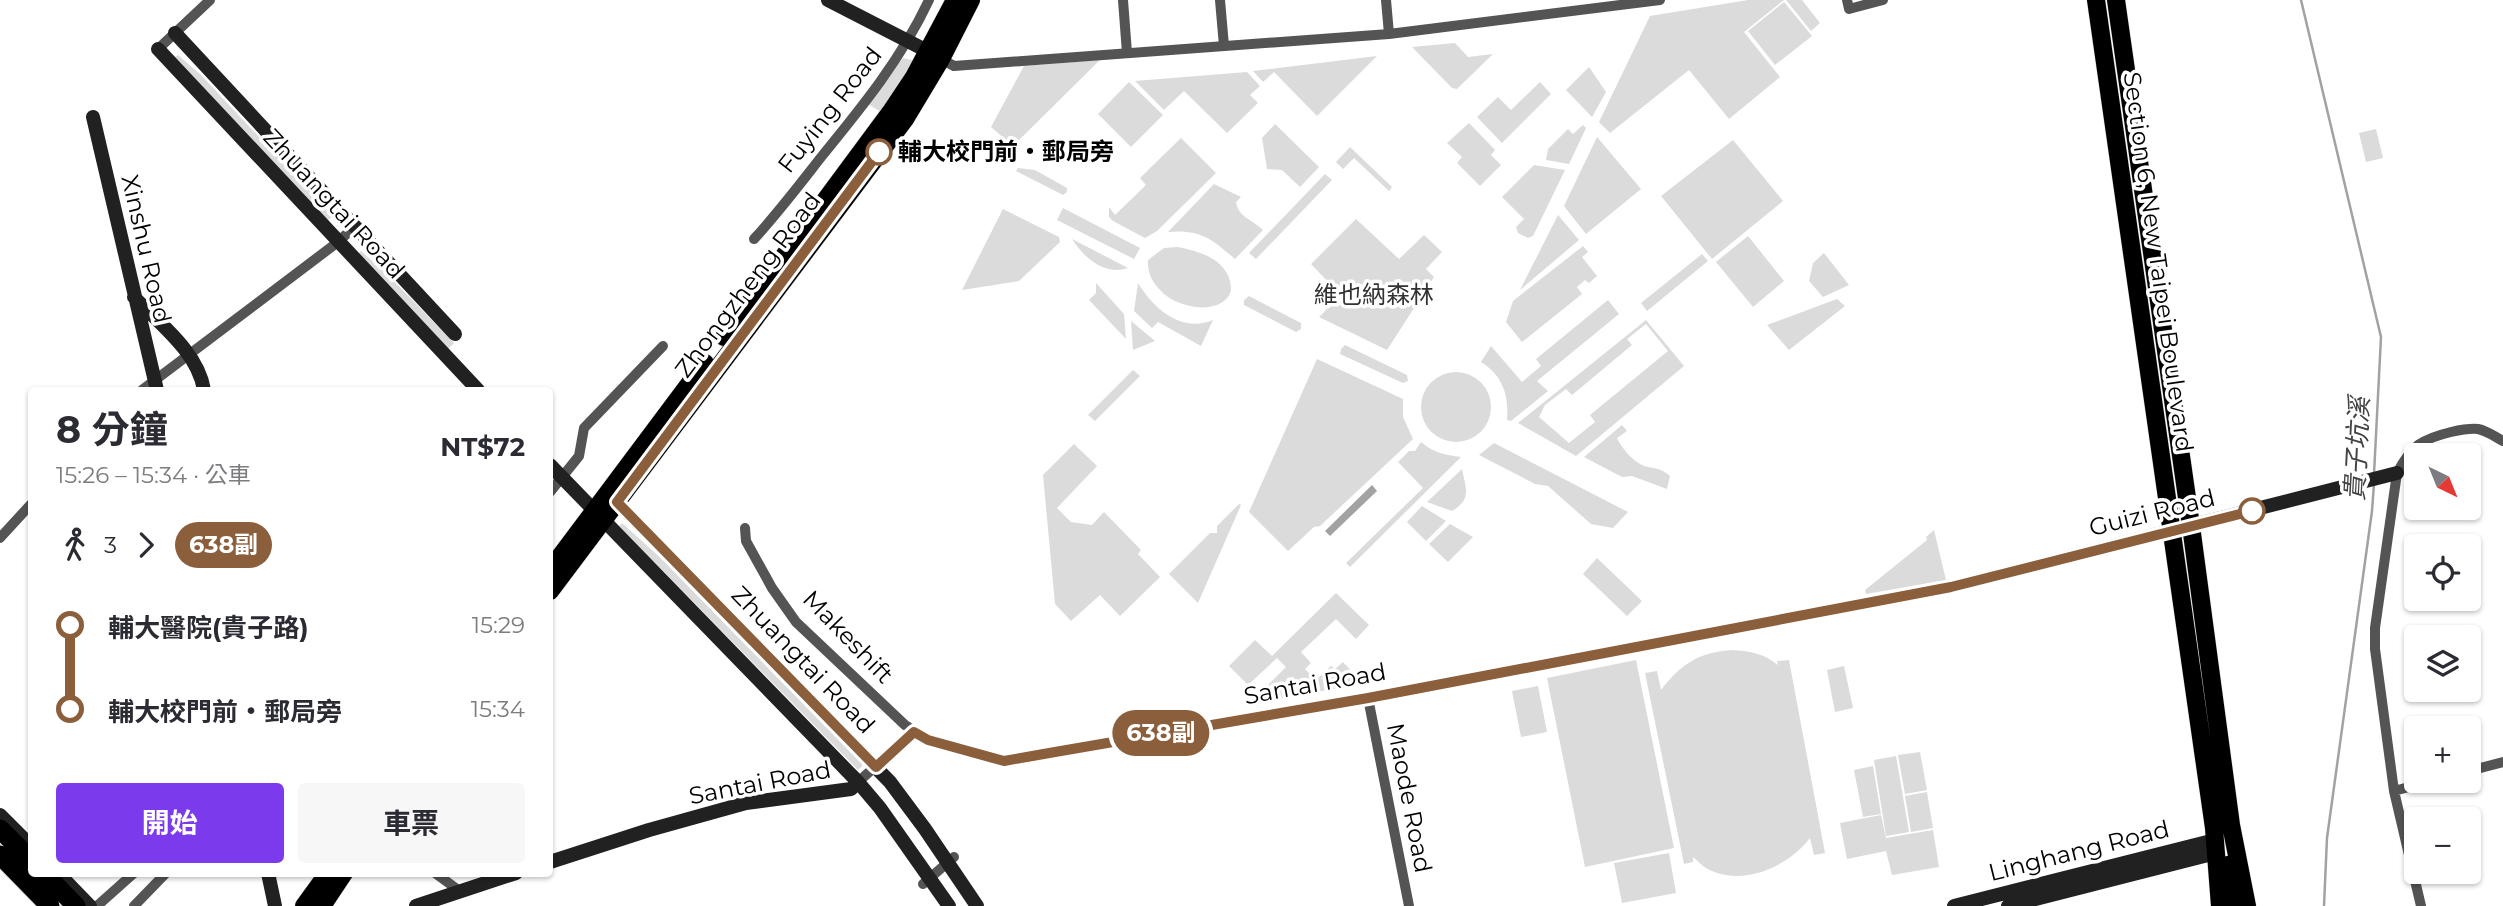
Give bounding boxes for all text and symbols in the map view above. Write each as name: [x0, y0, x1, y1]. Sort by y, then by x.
street label: Fuying Road: [771, 41, 888, 178]
street label: Section 6, New Taipei Boulevard: [2117, 70, 2200, 454]
street label: Zhuangtai Road: [258, 123, 411, 284]
place label: 輔大校門前・郵局旁: [898, 137, 1114, 166]
marker: 輔大校門前・郵局旁: [866, 139, 892, 165]
street label: Xinshu Road: [115, 172, 178, 326]
street label: Zhongzheng Road: [669, 186, 827, 383]
park label: 維也納森林: [1314, 280, 1434, 309]
water label: 貴子坑溪: [2338, 392, 2376, 502]
text: 8 分鐘: [56, 406, 168, 453]
text: NT$72: [440, 431, 525, 463]
north arrow: [2404, 443, 2482, 520]
map controls: [2404, 443, 2481, 884]
text: 15:26 – 15:34 · 公車: [56, 461, 251, 489]
street label: Guizi Road: [2086, 483, 2218, 542]
unlabelled marker: [2239, 498, 2265, 524]
icon: walk: [56, 526, 94, 564]
icon: forward: [127, 526, 165, 564]
text: 638副: [189, 530, 258, 559]
text: 3: [104, 531, 117, 559]
button: locate: [2404, 534, 2481, 611]
street label: Zhuangtai Road: [726, 580, 881, 739]
street label: Makeshift: [797, 584, 900, 689]
text: 15:29: [472, 611, 525, 639]
text: 輔大醫院(貴子路): [108, 612, 309, 644]
button: layers: [2404, 625, 2481, 702]
street label: Santai Road: [1241, 657, 1388, 710]
text: 15:34: [471, 695, 525, 723]
text: 輔大校門前・郵局旁: [108, 696, 342, 728]
line badge: 638副: [1112, 710, 1210, 756]
button: +: [2404, 716, 2481, 793]
text: 638副: [1126, 718, 1196, 747]
street label: Maode Road: [1381, 721, 1438, 875]
street label: Santai Road: [686, 755, 833, 810]
button: 開始: [56, 783, 284, 863]
button: 車票: [298, 783, 525, 863]
button: −: [2404, 807, 2481, 884]
street label: Linghang Road: [1985, 814, 2172, 887]

